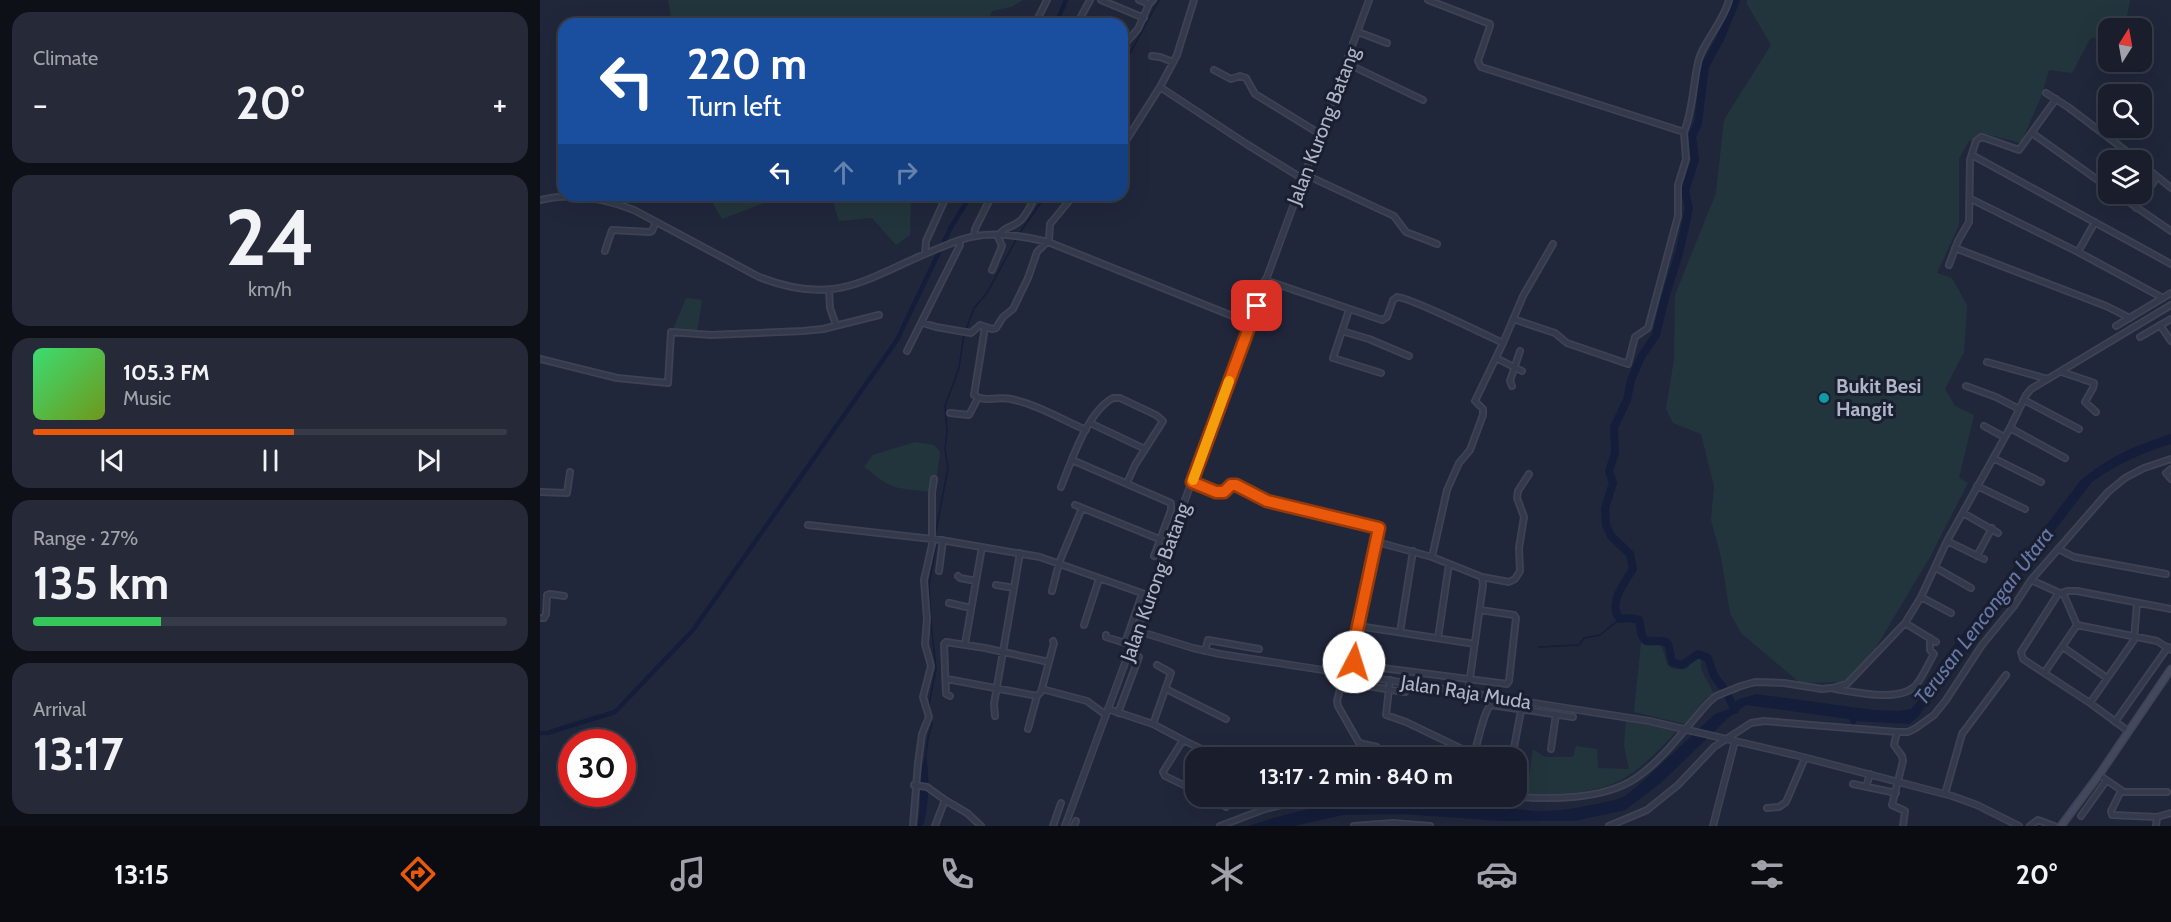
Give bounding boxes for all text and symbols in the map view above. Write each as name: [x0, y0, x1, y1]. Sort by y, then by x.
north arrow: [2098, 18, 2152, 72]
map controls: [2098, 18, 2152, 204]
text: 220 m: [687, 38, 807, 90]
icon: left: [588, 42, 666, 120]
street label: Jalan Kurong Batang: [1281, 43, 1365, 209]
text: Climate: [33, 46, 98, 70]
text: 20°: [236, 76, 304, 130]
text: −: [33, 84, 48, 124]
text: +: [492, 84, 507, 124]
button: search: [2098, 84, 2152, 138]
text: Turn left: [687, 90, 781, 123]
button: layers: [2098, 150, 2152, 204]
icon: left: [764, 156, 797, 189]
icon: ahead: [827, 156, 860, 189]
icon: right: [890, 156, 923, 189]
text: 24: [225, 190, 315, 285]
text: km/h: [248, 277, 292, 301]
pin: [1231, 280, 1282, 331]
icon: arrive: [1240, 289, 1273, 322]
text: 105.3 FM: [123, 359, 210, 386]
place label: Bukit Besi Hangit: [1836, 374, 1921, 421]
text: Music: [123, 386, 171, 410]
marker: Bukit Besi Hangit: [1817, 391, 1831, 405]
icon: previous: [96, 444, 129, 477]
icon: pause: [254, 444, 287, 477]
icon: next: [412, 444, 445, 477]
street label: Jalan Kurong Batang: [1115, 498, 1195, 666]
water label: Terusan Lencongan Utara: [1909, 522, 2059, 709]
text: Range · 27%: [33, 526, 138, 550]
text: 135 km: [33, 556, 169, 610]
position arrow: [1322, 630, 1386, 694]
street label: Jalan Raja Muda: [1398, 670, 1533, 714]
text: Arrival: [33, 697, 86, 721]
text: 13:17: [33, 727, 123, 781]
speed limit sign: 30: [558, 729, 636, 807]
text: 13:17 · 2 min · 840 m: [1259, 763, 1453, 790]
icon: directions: [397, 853, 439, 895]
icon: music: [667, 853, 709, 895]
icon: phone: [936, 853, 978, 895]
icon: climate: [1206, 853, 1248, 895]
icon: car: [1476, 853, 1518, 895]
icon: filters: [1746, 853, 1788, 895]
text: 13:15: [114, 858, 169, 891]
text: 20°: [2016, 858, 2057, 891]

